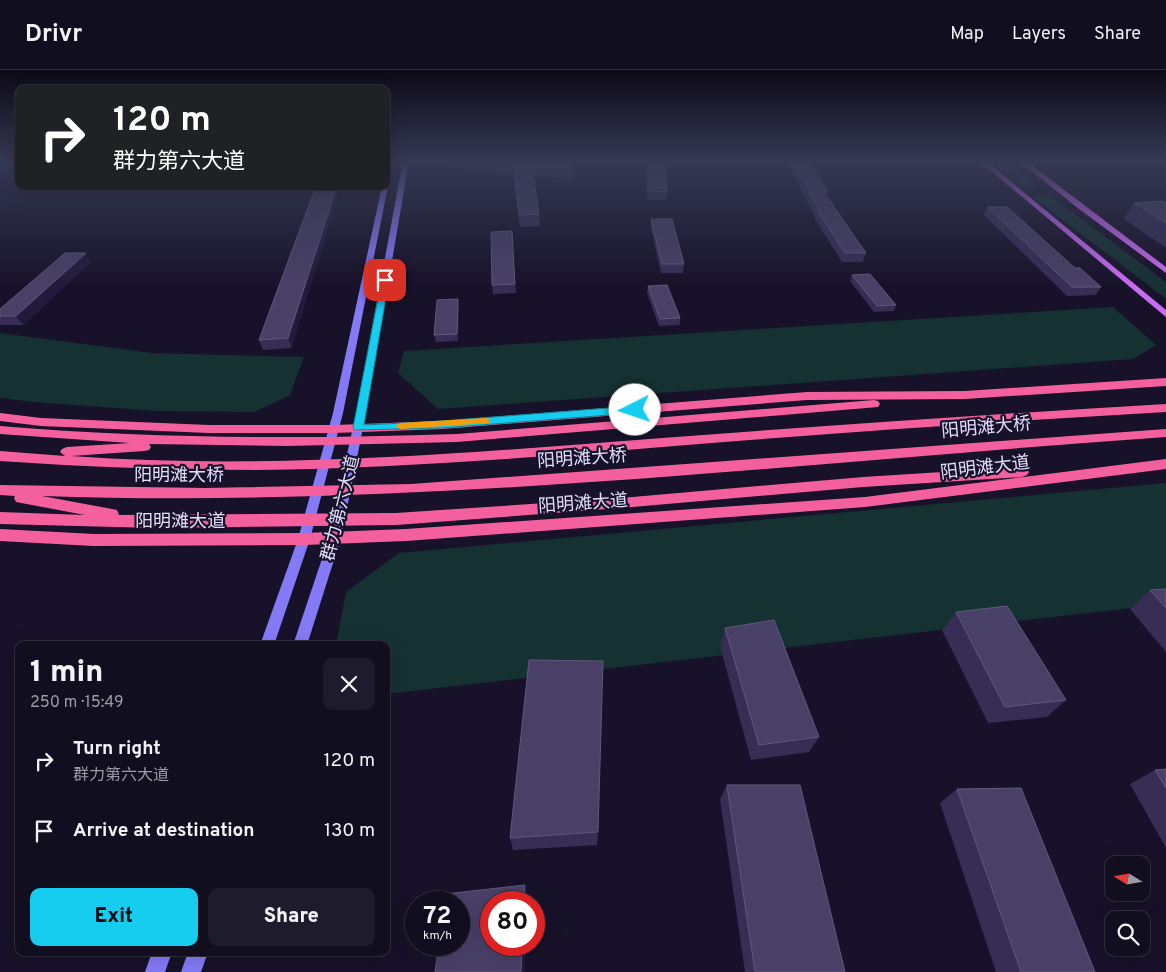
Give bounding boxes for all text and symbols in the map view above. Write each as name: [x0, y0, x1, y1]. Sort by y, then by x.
text: Drivr: [25, 20, 82, 50]
text: Map: [950, 23, 984, 46]
text: Layers: [1012, 23, 1066, 46]
text: Share: [1094, 23, 1141, 46]
text: 120 m: [113, 99, 211, 143]
icon: right: [30, 105, 95, 170]
text: 群力第六大道: [113, 149, 245, 176]
pin: [364, 259, 406, 301]
icon: arrive: [371, 266, 399, 294]
position arrow: [608, 383, 660, 435]
street label: 阳明滩大桥: [940, 413, 1032, 444]
street label: 阳明滩大桥: [536, 445, 628, 474]
street label: 阳明滩大道: [939, 452, 1031, 485]
street label: 群力第六大道: [317, 453, 366, 564]
street label: 阳明滩大桥: [134, 465, 224, 488]
street label: 阳明滩大道: [537, 490, 629, 519]
street label: 阳明滩大道: [135, 511, 225, 534]
text: 1 min: [30, 655, 103, 692]
button: close: [323, 658, 375, 710]
text: 250 m · 15:49: [30, 693, 124, 713]
text: Turn right: [73, 737, 161, 761]
icon: right: [30, 747, 58, 775]
text: 120 m: [324, 749, 375, 773]
text: 群力第六大道: [73, 766, 169, 786]
icon: arrive: [30, 817, 58, 845]
text: Arrive at destination: [73, 819, 254, 843]
text: 130 m: [324, 819, 375, 843]
north arrow: [1105, 856, 1150, 901]
map controls: [1105, 856, 1150, 956]
button: Exit: [30, 888, 198, 946]
button: Share: [208, 888, 375, 946]
speed limit sign: 80: [480, 891, 545, 956]
text: 72: [423, 901, 452, 933]
button: search: [1105, 911, 1150, 956]
text: km/h: [423, 928, 452, 944]

